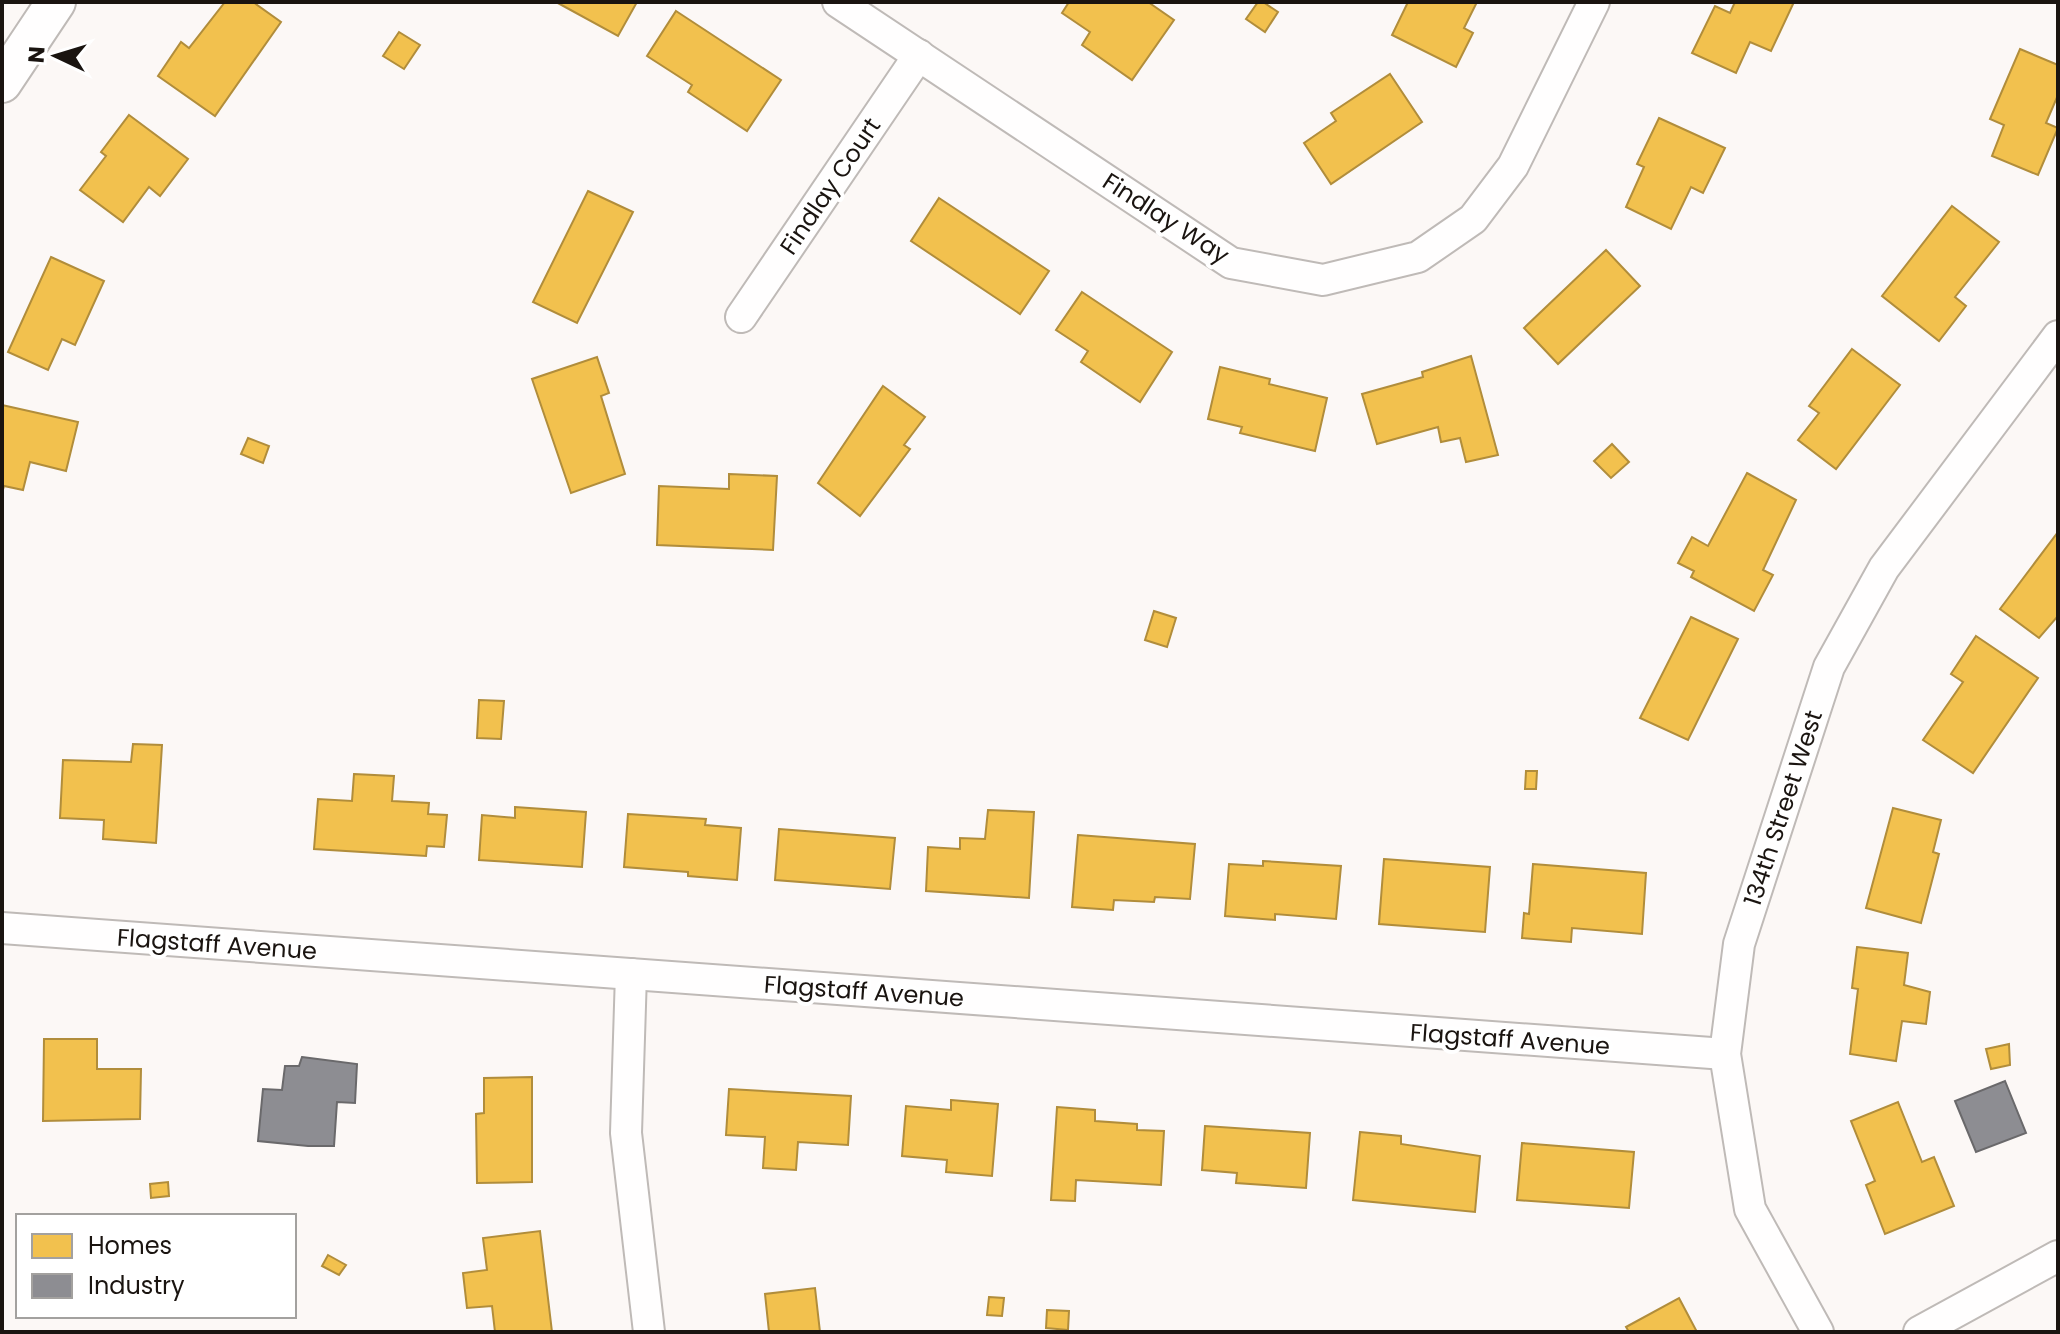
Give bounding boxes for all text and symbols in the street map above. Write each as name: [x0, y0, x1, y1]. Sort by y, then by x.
north arrow: [16, 16, 96, 96]
text: N: [21, 45, 53, 64]
street label: Findlay Court: [772, 111, 888, 261]
street label: Findlay Way: [1096, 165, 1236, 272]
street label: 134th Street West: [1736, 706, 1830, 910]
street label: Flagstaff Avenue: [116, 921, 318, 967]
street label: Flagstaff Avenue: [763, 968, 965, 1014]
street label: Flagstaff Avenue: [1409, 1016, 1611, 1062]
legend: [16, 1214, 296, 1318]
text: Homes: [88, 1229, 172, 1262]
text: Industry: [88, 1269, 185, 1302]

